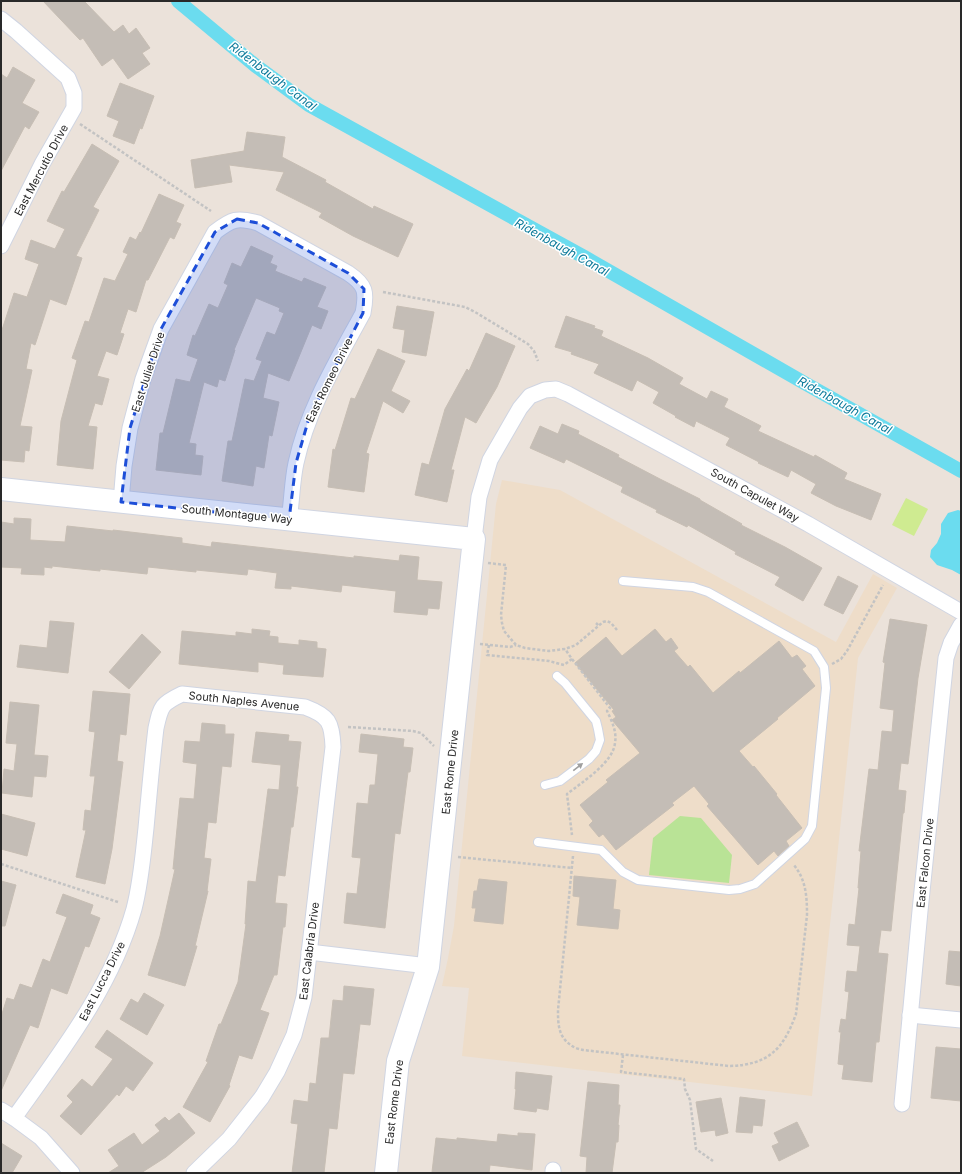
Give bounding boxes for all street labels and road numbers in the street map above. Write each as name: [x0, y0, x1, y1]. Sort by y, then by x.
street label: East Mercutio Drive: [11, 122, 71, 218]
street label: East Juliet Drive: [128, 330, 168, 414]
street label: East Romeo Drive: [303, 336, 355, 424]
street label: South Capulet Way: [708, 465, 802, 525]
street label: South Montague Way: [181, 501, 293, 527]
street label: South Naples Avenue: [188, 688, 300, 714]
street label: East Rome Drive: [439, 729, 461, 815]
street label: East Falcon Drive: [913, 817, 937, 909]
street label: East Calabria Drive: [296, 901, 322, 1001]
street label: East Lucca Drive: [76, 939, 128, 1023]
street label: East Rome Drive: [382, 1059, 406, 1145]

